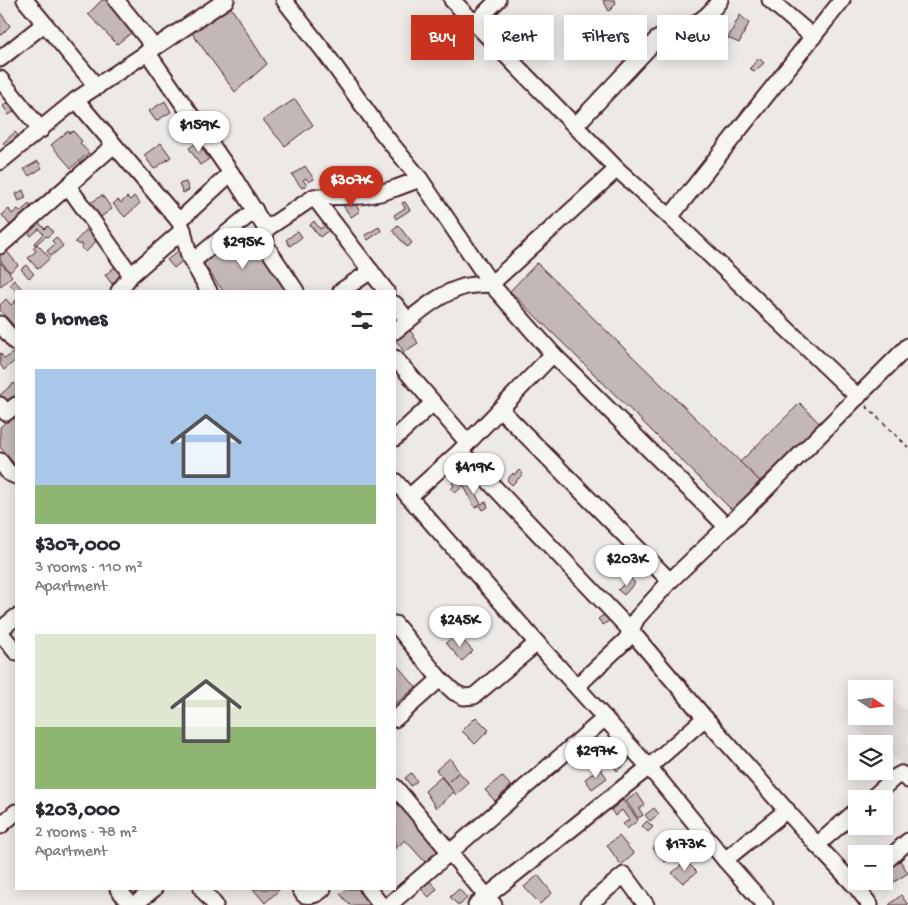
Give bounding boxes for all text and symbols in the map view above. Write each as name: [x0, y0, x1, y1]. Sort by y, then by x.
chip: Buy: [411, 15, 474, 60]
chip: Rent: [484, 15, 554, 60]
chip: Filters: [564, 15, 647, 60]
chip: New: [657, 15, 728, 60]
pin: $159K: [164, 110, 234, 153]
text: $159K: [180, 117, 218, 136]
pin: $307K: [316, 166, 386, 208]
text: $307K: [330, 172, 372, 191]
pin: $295K: [208, 228, 278, 270]
text: $295K: [223, 234, 263, 253]
icon: filters: [348, 306, 376, 334]
text: 8 homes: [35, 308, 107, 333]
icon: home: [161, 401, 251, 491]
pin: $419K: [439, 452, 509, 495]
text: $419K: [455, 459, 493, 478]
text: $307,000: [35, 534, 121, 559]
pin: $203K: [592, 544, 662, 587]
text: $203K: [606, 551, 648, 570]
text: 3 rooms · 110 m²: [35, 559, 143, 578]
text: Apartment: [35, 578, 107, 597]
pin: $245K: [425, 606, 495, 648]
text: $245K: [440, 612, 480, 631]
icon: home: [161, 666, 251, 756]
north arrow: [848, 680, 892, 725]
map controls: [848, 680, 893, 890]
button: layers: [848, 735, 893, 780]
pin: $297K: [561, 736, 631, 779]
text: $297K: [576, 743, 616, 762]
button: +: [848, 790, 893, 835]
text: $203,000: [35, 799, 120, 824]
text: 2 rooms · 78 m²: [35, 824, 137, 843]
pin: $173K: [650, 830, 720, 872]
text: $173K: [665, 836, 705, 855]
text: Apartment: [35, 843, 107, 862]
button: −: [848, 845, 893, 890]

